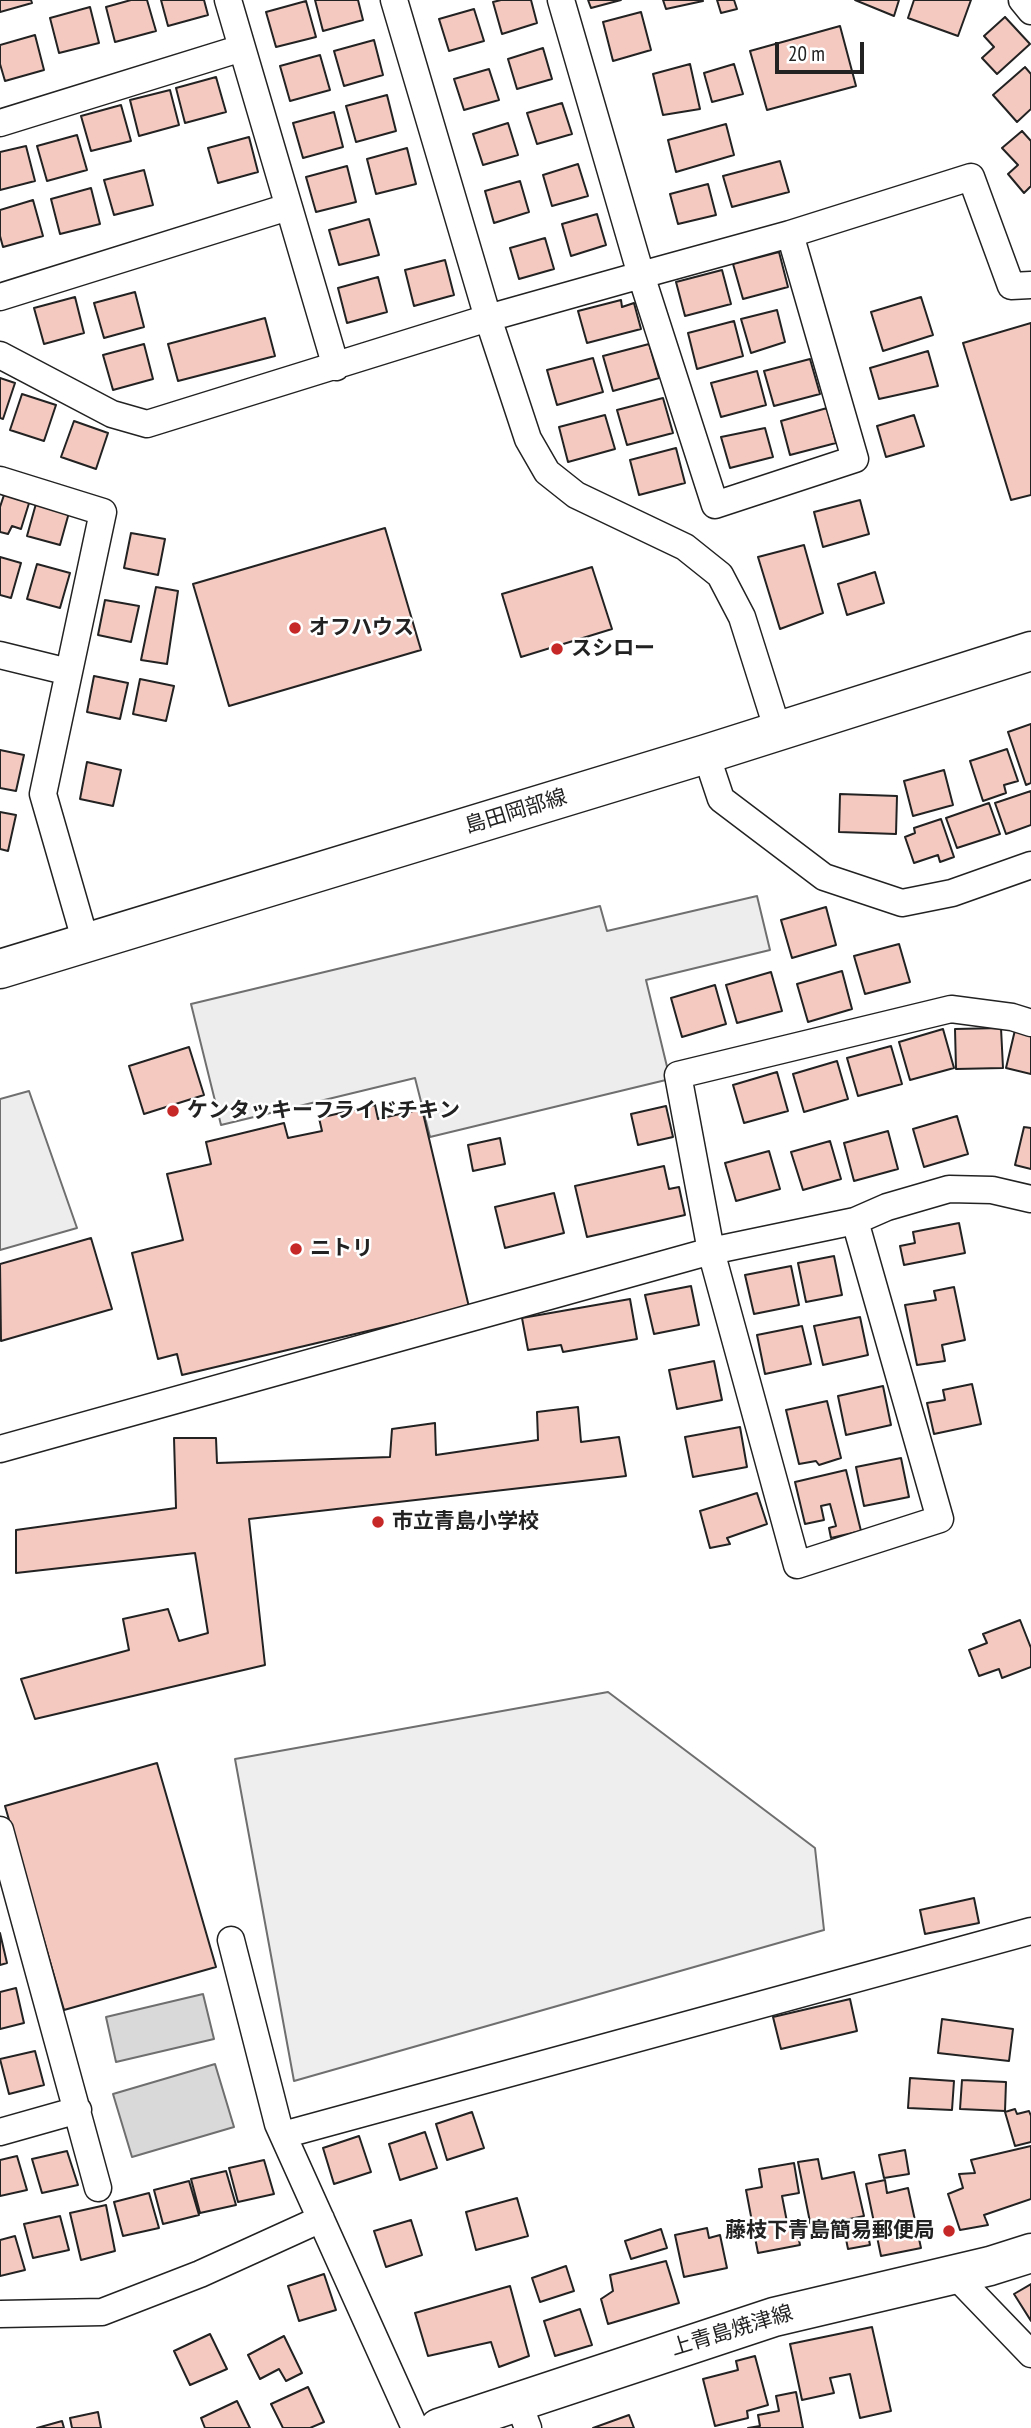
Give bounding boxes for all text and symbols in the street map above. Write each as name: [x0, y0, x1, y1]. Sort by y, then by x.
scale bar: [779, 28, 868, 72]
text: 20 m: [788, 40, 825, 67]
place label: オフハウス: [309, 615, 414, 641]
marker: オフハウス: [287, 620, 303, 636]
place label: スシロー: [571, 636, 655, 662]
marker: スシロー: [549, 641, 565, 657]
street label: 島田岡部線: [462, 785, 570, 839]
place label: ケンタッキーフライドチキン: [187, 1098, 460, 1124]
marker: ケンタッキーフライドチキン: [165, 1103, 181, 1119]
place label: ニトリ: [310, 1236, 373, 1262]
marker: ニトリ: [288, 1241, 304, 1257]
place label: 市立青島小学校: [392, 1509, 539, 1535]
marker: 市立青島小学校: [370, 1514, 386, 1530]
place label: 藤枝下青島簡易郵便局: [725, 2218, 935, 2244]
marker: 藤枝下青島簡易郵便局: [941, 2223, 957, 2239]
street label: 上青島焼津線: [668, 2301, 796, 2361]

